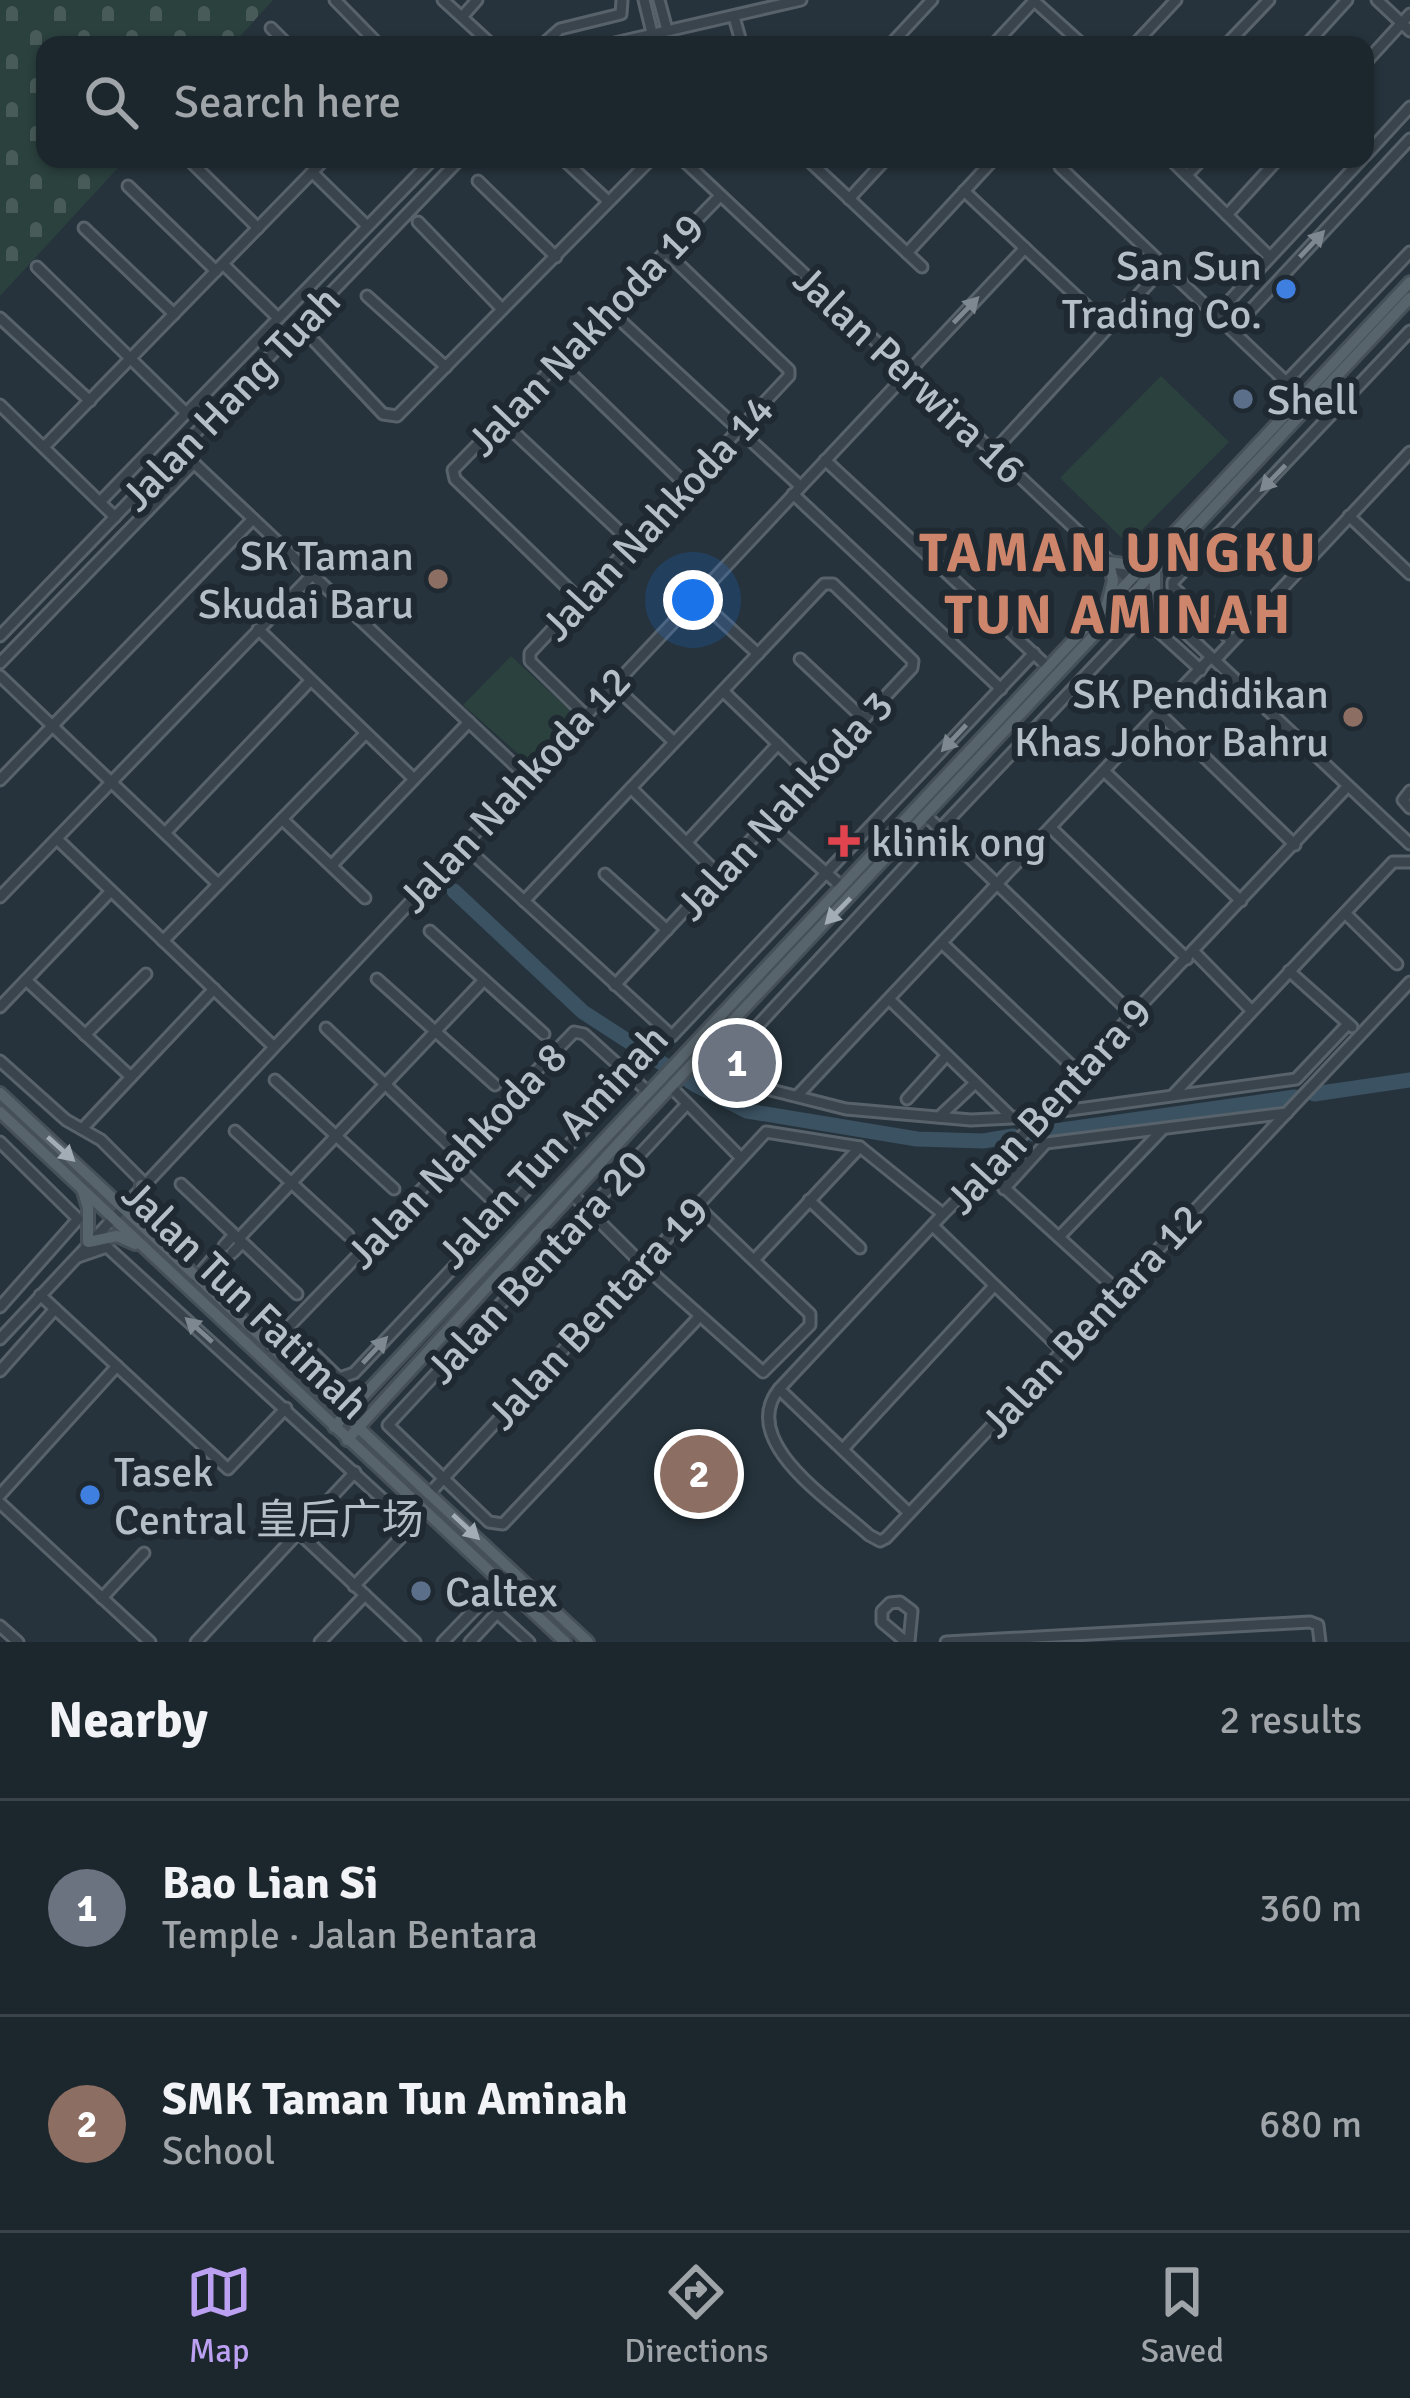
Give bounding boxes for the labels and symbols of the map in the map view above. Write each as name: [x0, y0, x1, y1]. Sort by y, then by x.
street label: Jalan Nakhoda 19: [457, 203, 715, 467]
one-way arrow: [1297, 230, 1325, 259]
place label: San Sun Trading Co.: [1062, 241, 1262, 340]
street label: Jalan Perwira 16: [783, 255, 1035, 495]
street label: Jalan Hang Tuah: [111, 276, 351, 522]
marker: San Sun Trading Co.: [1273, 276, 1299, 302]
one-way arrow: [952, 295, 979, 324]
place label: Shell: [1267, 375, 1358, 426]
street label: Jalan Nahkoda 14: [531, 384, 785, 652]
marker: Shell: [1230, 386, 1256, 412]
one-way arrow: [1259, 463, 1287, 492]
district label: TAMAN UNGKU TUN AMINAH: [919, 520, 1319, 649]
place label: SK Taman Skudai Baru: [198, 531, 414, 630]
marker: SK Taman Skudai Baru: [425, 566, 451, 592]
your location: [663, 570, 723, 630]
street label: Jalan Nahkoda 12: [388, 656, 642, 924]
place label: SK Pendidikan Khas Johor Bahru: [1014, 669, 1329, 768]
street label: Jalan Nahkoda 3: [666, 681, 904, 931]
marker: SK Pendidikan Khas Johor Bahru: [1340, 704, 1366, 730]
one-way arrow: [940, 724, 968, 753]
place label: klinik ong: [871, 817, 1046, 868]
marker: klinik ong: [828, 825, 860, 857]
one-way arrow: [825, 897, 853, 926]
street label: Jalan Bentara 9: [935, 987, 1163, 1225]
street label: Jalan Tun Aminah: [427, 1015, 679, 1280]
pin: 1: [698, 1018, 776, 1108]
street label: Jalan Nahkoda 8: [336, 1032, 578, 1280]
one-way arrow: [47, 1134, 76, 1162]
street label: Jalan Bentara 20: [416, 1139, 658, 1395]
street label: Jalan Tun Fatimah: [111, 1170, 379, 1430]
street label: Jalan Bentara 19: [477, 1185, 719, 1441]
street label: Jalan Bentara 12: [971, 1193, 1213, 1449]
one-way arrow: [185, 1317, 214, 1344]
one-way arrow: [361, 1336, 388, 1365]
pin: 2: [660, 1429, 738, 1519]
place label: Tasek Central 皇后广场: [114, 1447, 424, 1546]
marker: Tasek Central 皇后广场: [77, 1482, 103, 1508]
one-way arrow: [451, 1513, 480, 1541]
place label: Caltex: [445, 1567, 558, 1618]
marker: Caltex: [408, 1578, 434, 1604]

